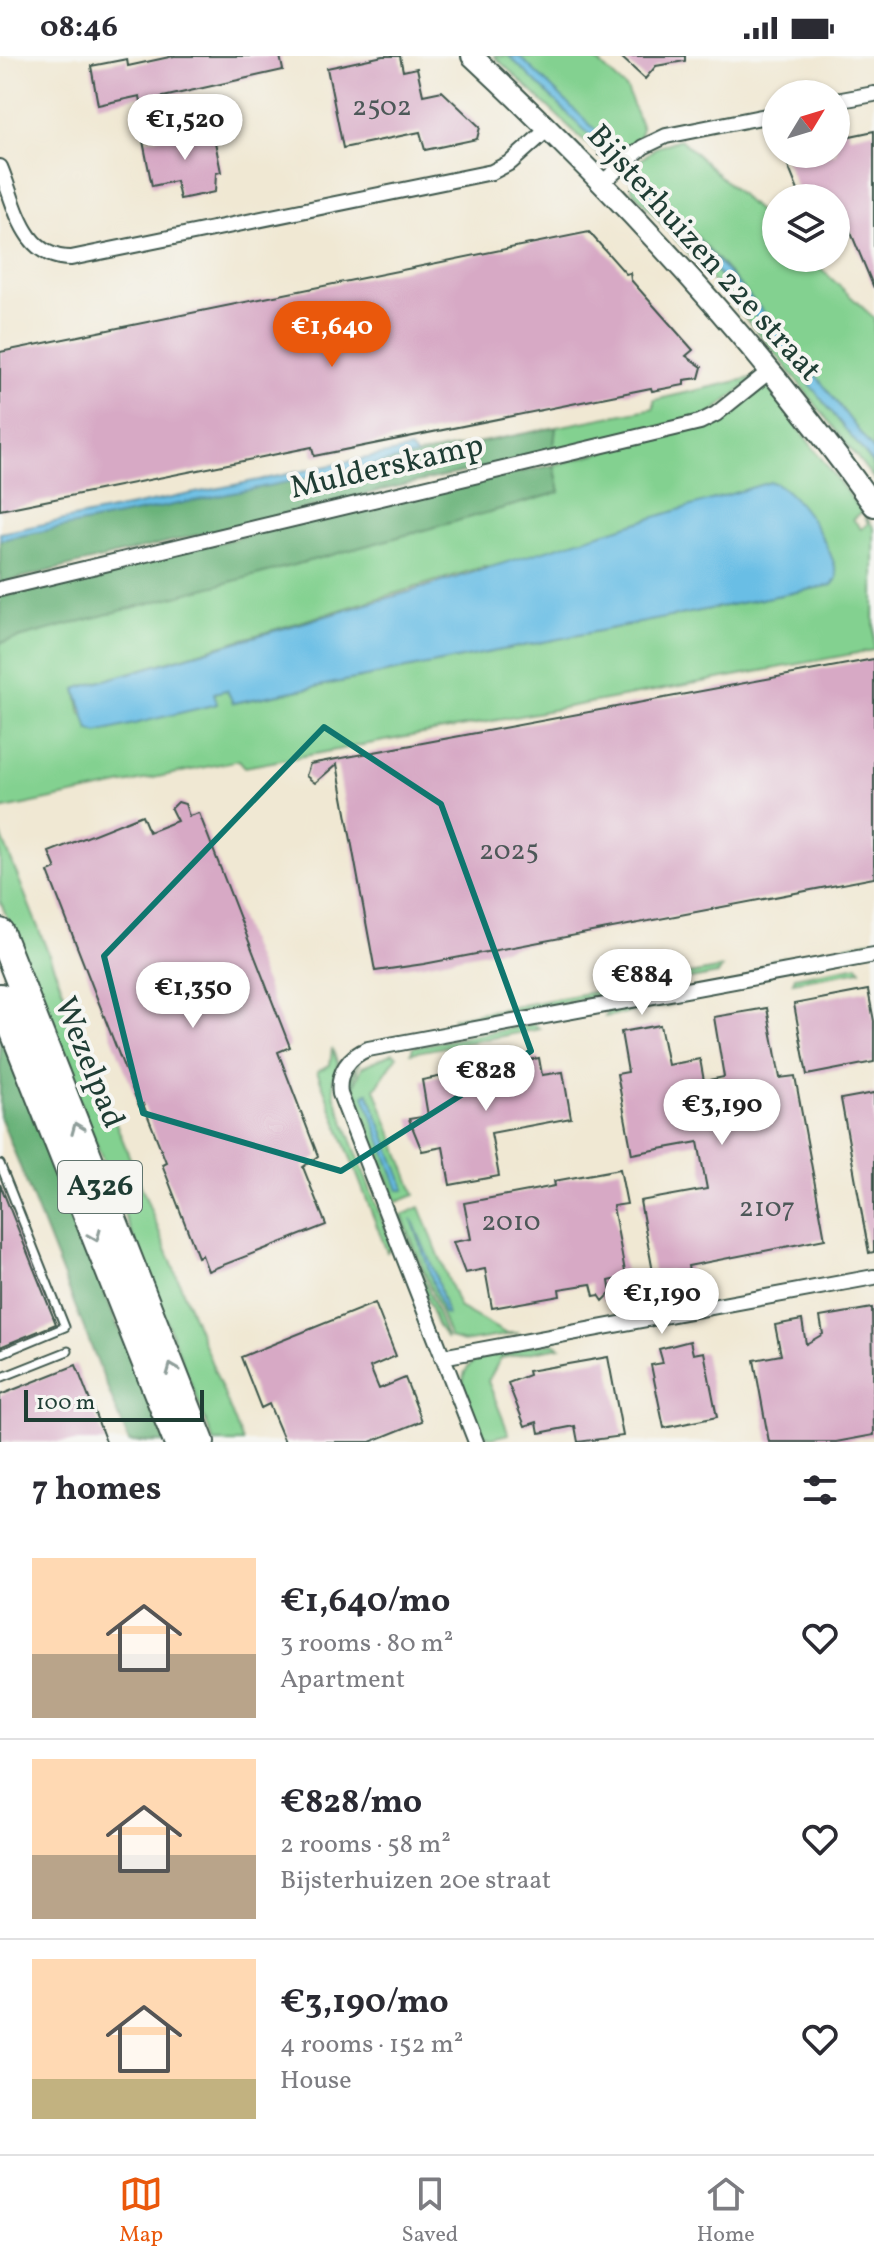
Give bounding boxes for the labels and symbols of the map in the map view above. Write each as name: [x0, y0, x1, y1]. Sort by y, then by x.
north arrow: [762, 80, 850, 168]
house number: 2502: [352, 88, 412, 127]
pin: €1,520: [120, 94, 250, 162]
street label: Bijsterhuizen 22e straat: [576, 116, 830, 392]
pin: €1,640: [267, 301, 397, 369]
street label: Mulderskamp: [286, 424, 488, 512]
house number: 2025: [479, 832, 539, 871]
pin: €884: [595, 949, 689, 1017]
pin: €1,350: [128, 962, 258, 1030]
street label: Wezelpad: [42, 991, 134, 1135]
pin: €828: [439, 1045, 533, 1113]
pin: €3,190: [657, 1079, 787, 1147]
one-way arrow: [70, 1122, 87, 1136]
road number: A326: [58, 1161, 142, 1213]
house number: 2107: [739, 1189, 795, 1228]
house number: 2010: [481, 1203, 541, 1242]
one-way arrow: [86, 1228, 102, 1242]
pin: €1,190: [597, 1268, 727, 1336]
one-way arrow: [165, 1363, 182, 1377]
scale bar: [24, 1386, 204, 1422]

